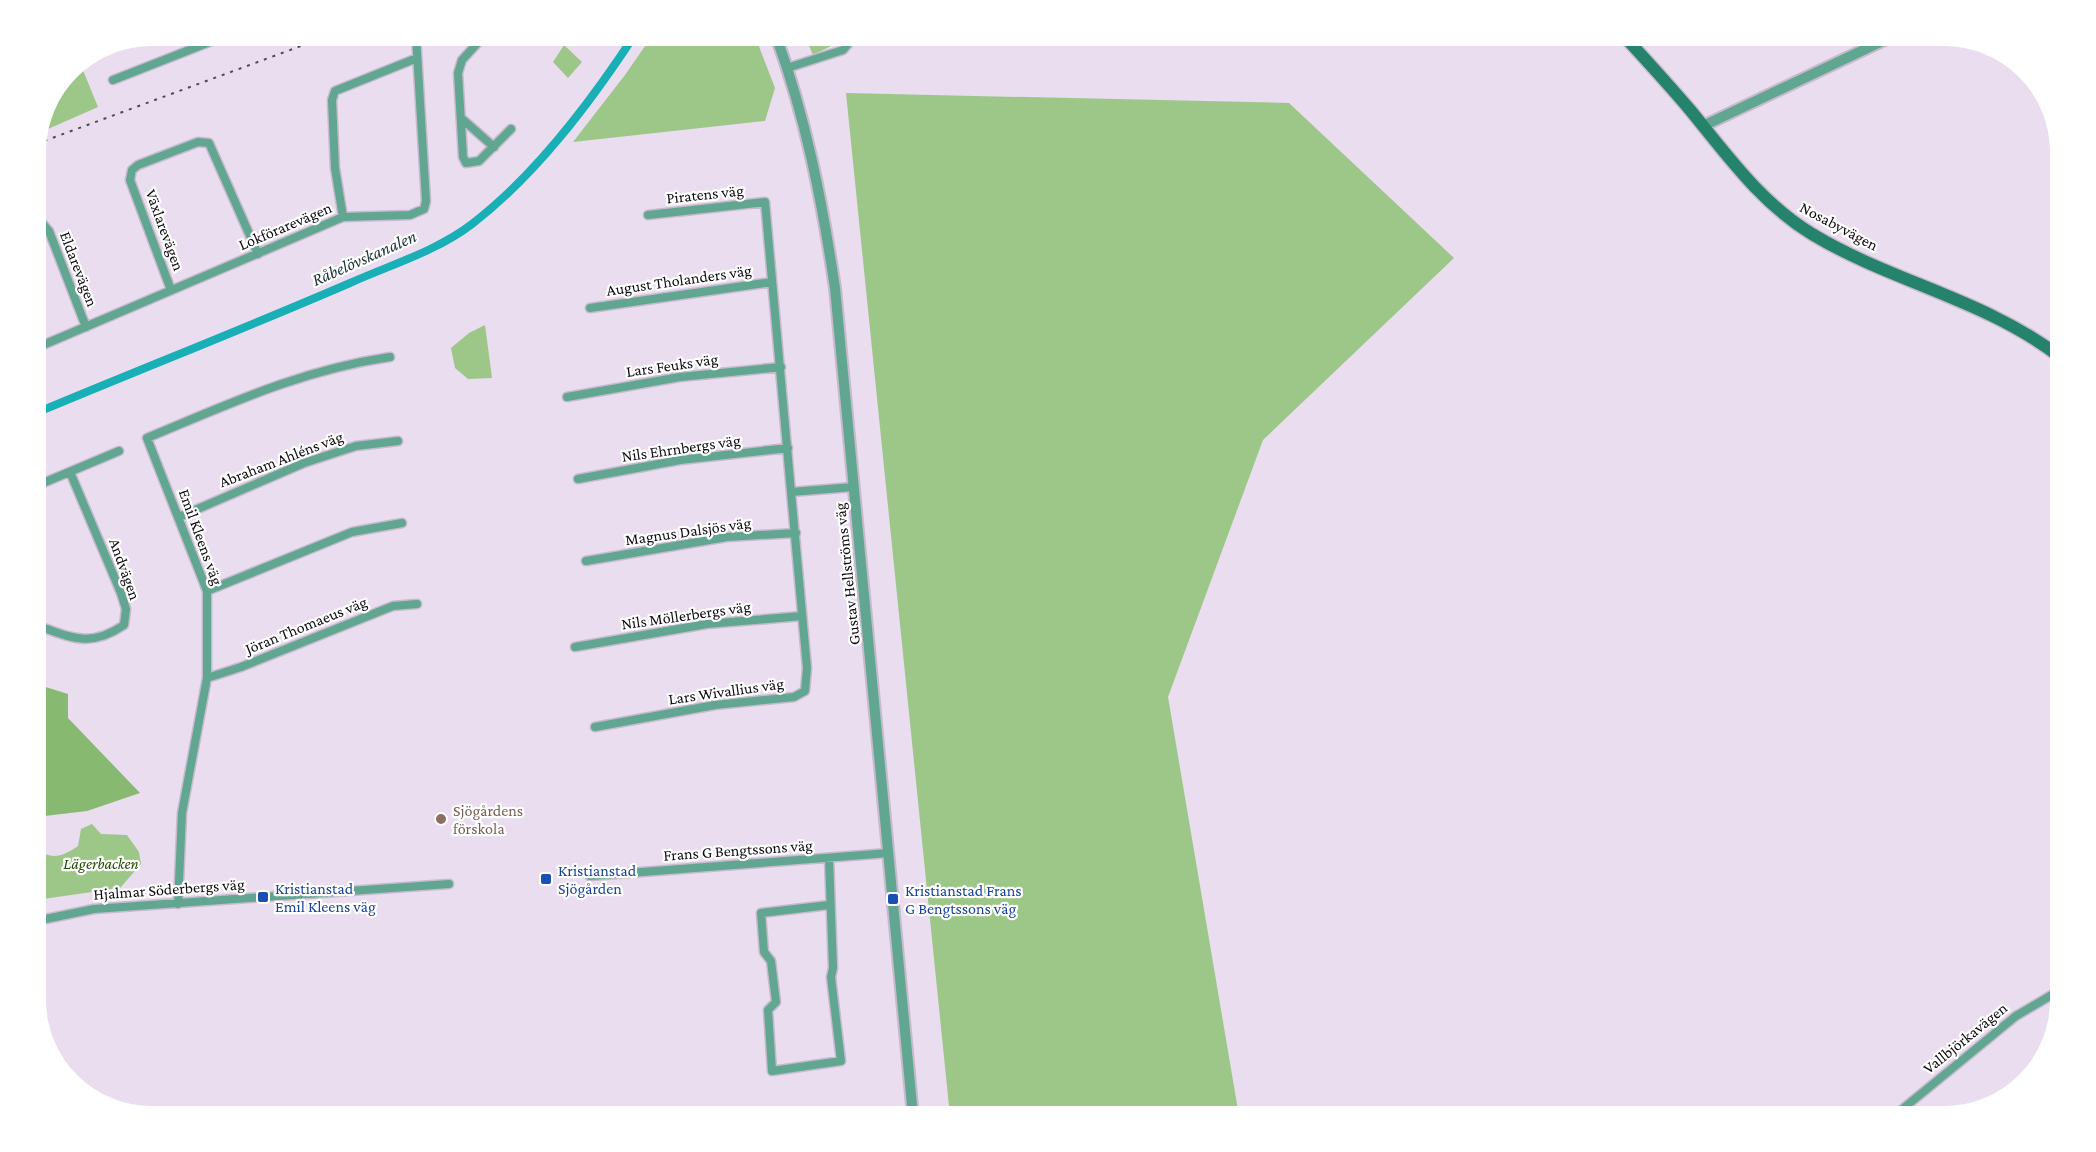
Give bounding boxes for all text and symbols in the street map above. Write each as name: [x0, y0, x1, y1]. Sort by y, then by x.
street label: Piratens väg: [666, 181, 745, 207]
street label: Växlarevägen: [141, 187, 188, 274]
street label: Nosabyvägen: [1797, 198, 1881, 255]
street label: Lokförarevägen: [236, 199, 335, 254]
water label: Råbelövskanalen: [309, 226, 419, 290]
street label: Eldarevägen: [56, 229, 101, 310]
street label: August Tholanders väg: [605, 261, 753, 300]
street label: Lars Feuks väg: [625, 350, 719, 381]
street label: Abraham Ahléns väg: [217, 427, 346, 491]
street label: Nils Ehrnbergs väg: [621, 431, 742, 466]
street label: Emil Kleens väg: [175, 487, 226, 588]
street label: Gustav Hellströms väg: [831, 502, 864, 646]
street label: Magnus Dalsjös väg: [624, 514, 752, 549]
street label: Andvägen: [105, 536, 144, 603]
street label: Jöran Thomaeus väg: [241, 593, 370, 659]
street label: Nils Möllerbergs väg: [620, 597, 752, 633]
street label: Lars Wivallius väg: [667, 674, 785, 709]
place label: Sjögårdens förskola: [453, 802, 523, 837]
marker: Sjögårdens förskola: [434, 812, 448, 826]
street label: Frans G Bengtssons väg: [663, 836, 814, 865]
park label: Lägerbacken: [63, 855, 139, 873]
place label: Kristianstad Sjögården: [558, 862, 637, 898]
marker: Kristianstad Sjögården: [539, 872, 553, 886]
street label: Hjalmar Söderbergs väg: [93, 875, 245, 904]
place label: Kristianstad Emil Kleens väg: [275, 880, 376, 916]
place label: Kristianstad Frans G Bengtssons väg: [905, 882, 1022, 918]
marker: Kristianstad Emil Kleens väg: [256, 890, 270, 904]
marker: Kristianstad Frans G Bengtssons väg: [886, 892, 900, 906]
street label: Vallbjörkavägen: [1920, 999, 2011, 1078]

